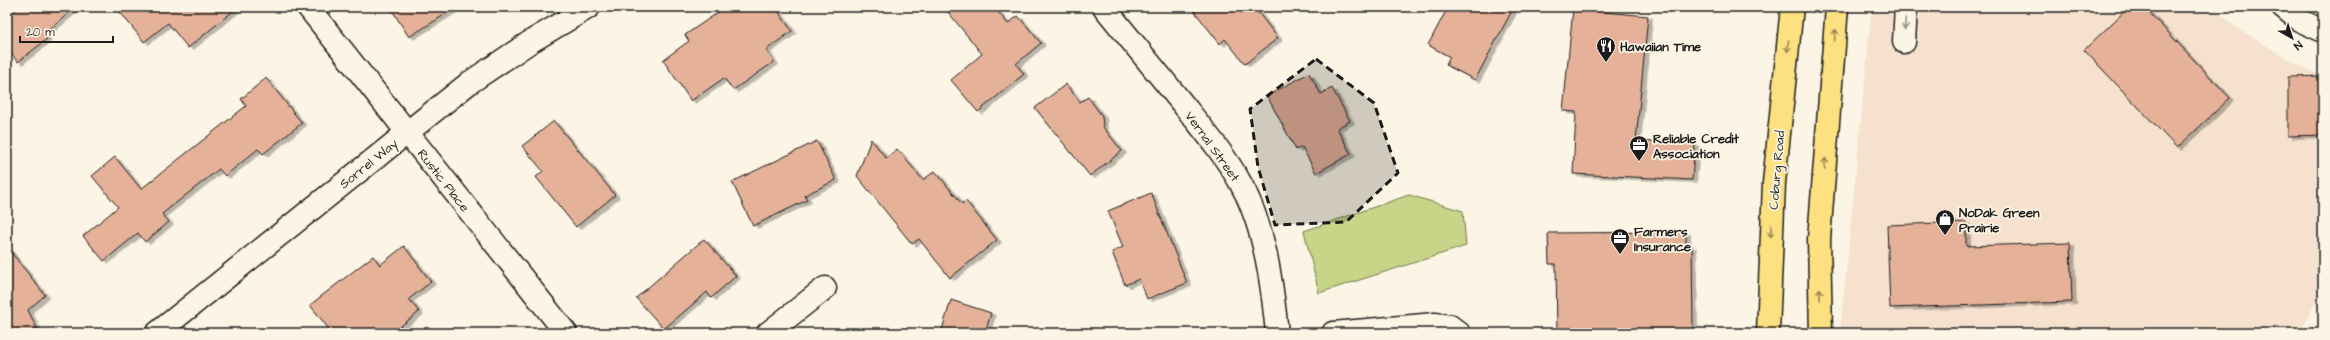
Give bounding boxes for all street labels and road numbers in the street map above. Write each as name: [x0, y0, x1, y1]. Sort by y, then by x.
street label: Vernal Street: [1181, 108, 1244, 186]
street label: Coburg Road: [1765, 129, 1790, 210]
street label: Sorrel Way: [336, 135, 402, 194]
street label: Rustic Place: [413, 145, 473, 216]

